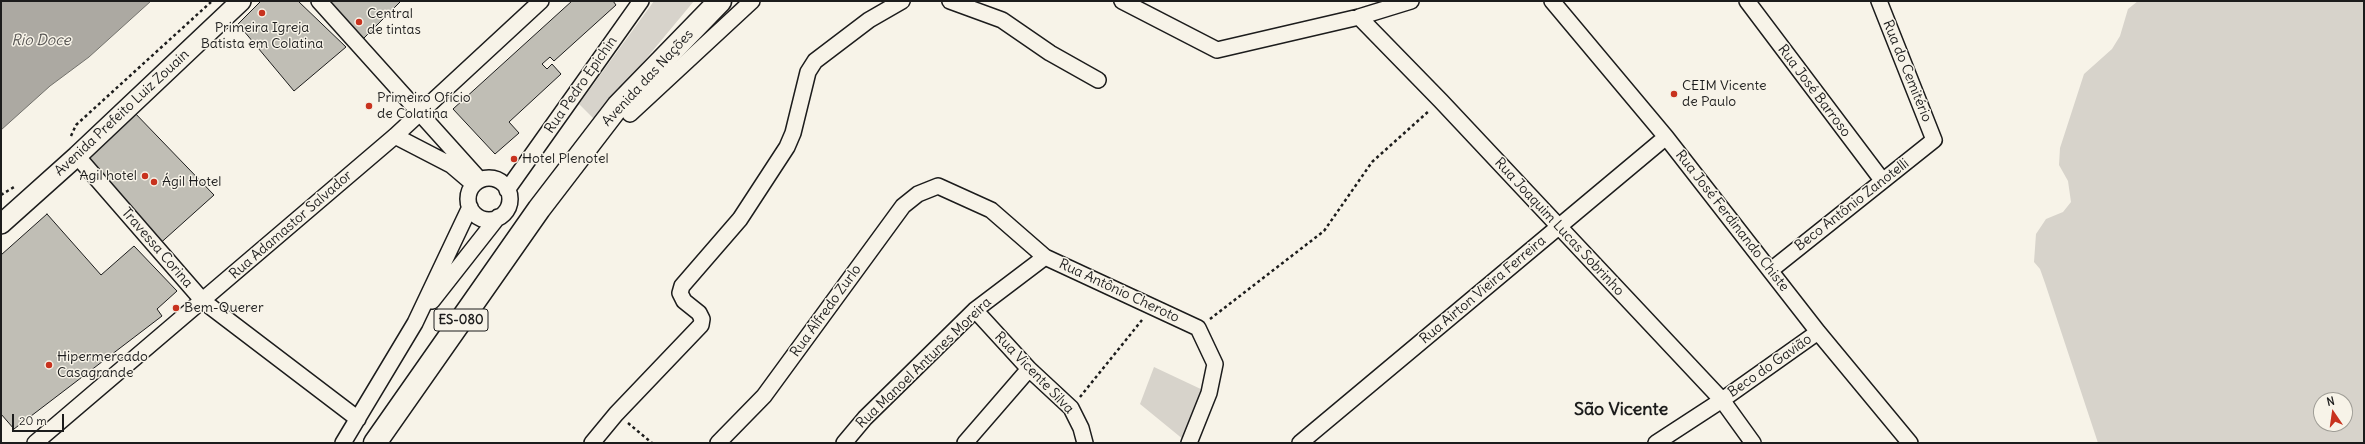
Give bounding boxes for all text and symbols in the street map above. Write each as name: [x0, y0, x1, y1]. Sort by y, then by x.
place label: Central de tintas: [367, 6, 421, 38]
marker: Primeira Igreja Batista em Colatina: [257, 8, 267, 18]
marker: Central de tintas: [354, 17, 364, 27]
street label: Rua do Cemitério: [1879, 18, 1935, 124]
place label: Primeira Igreja Batista em Colatina: [201, 20, 323, 52]
street label: Avenida das Nações: [599, 26, 697, 130]
water label: Rio Doce: [11, 32, 71, 50]
street label: Rua Pedro Epichin: [541, 33, 621, 137]
street label: Rua José Barroso: [1774, 42, 1854, 140]
street label: Avenida Prefeito Luiz Zouain: [51, 46, 193, 180]
place label: CEIM Vicente de Paulo: [1682, 78, 1767, 110]
marker: CEIM Vicente de Paulo: [1669, 89, 1679, 99]
place label: Primeiro Ofício de Colatina: [377, 90, 471, 122]
marker: Primeiro Ofício de Colatina: [364, 101, 374, 111]
street label: Rua José Ferdinando Chiste: [1672, 147, 1792, 295]
place label: Hotel Plenotel: [522, 151, 609, 167]
marker: Hotel Plenotel: [509, 154, 519, 164]
street label: Rua Joaquim Lucas Sobrinho: [1491, 155, 1627, 299]
street label: Beco Antônio Zanotelli: [1792, 155, 1912, 255]
street label: Rua Adamastor Salvador: [226, 167, 356, 283]
place label: Agil hotel: [80, 168, 137, 184]
marker: Agil hotel: [140, 171, 150, 181]
place label: Ágil Hotel: [162, 174, 221, 190]
marker: Ágil Hotel: [149, 177, 159, 187]
street label: Travessa Corina: [118, 205, 196, 291]
street label: Rua Airton Vieira Ferreira: [1417, 232, 1549, 348]
street label: Rua Antônio Cheroto: [1056, 256, 1182, 326]
street label: Rua Alfredo Zurlo: [787, 262, 865, 360]
street label: Rua Manoel Antunes Moreira: [853, 294, 995, 432]
place label: Bem-Querer: [184, 300, 264, 316]
marker: Bem-Querer: [171, 303, 181, 313]
road number: ES-080: [434, 309, 488, 331]
street label: Rua Vicente Silva: [991, 329, 1077, 417]
street label: Beco do Gavião: [1725, 331, 1815, 401]
place label: Hipermercado Casagrande: [57, 349, 148, 382]
marker: Hipermercado Casagrande: [44, 360, 54, 370]
north arrow: [2313, 392, 2353, 432]
text: N: [2325, 394, 2336, 409]
district label: São Vicente: [1574, 399, 1668, 421]
scale bar: [14, 406, 66, 432]
text: 20 m: [19, 413, 47, 428]

